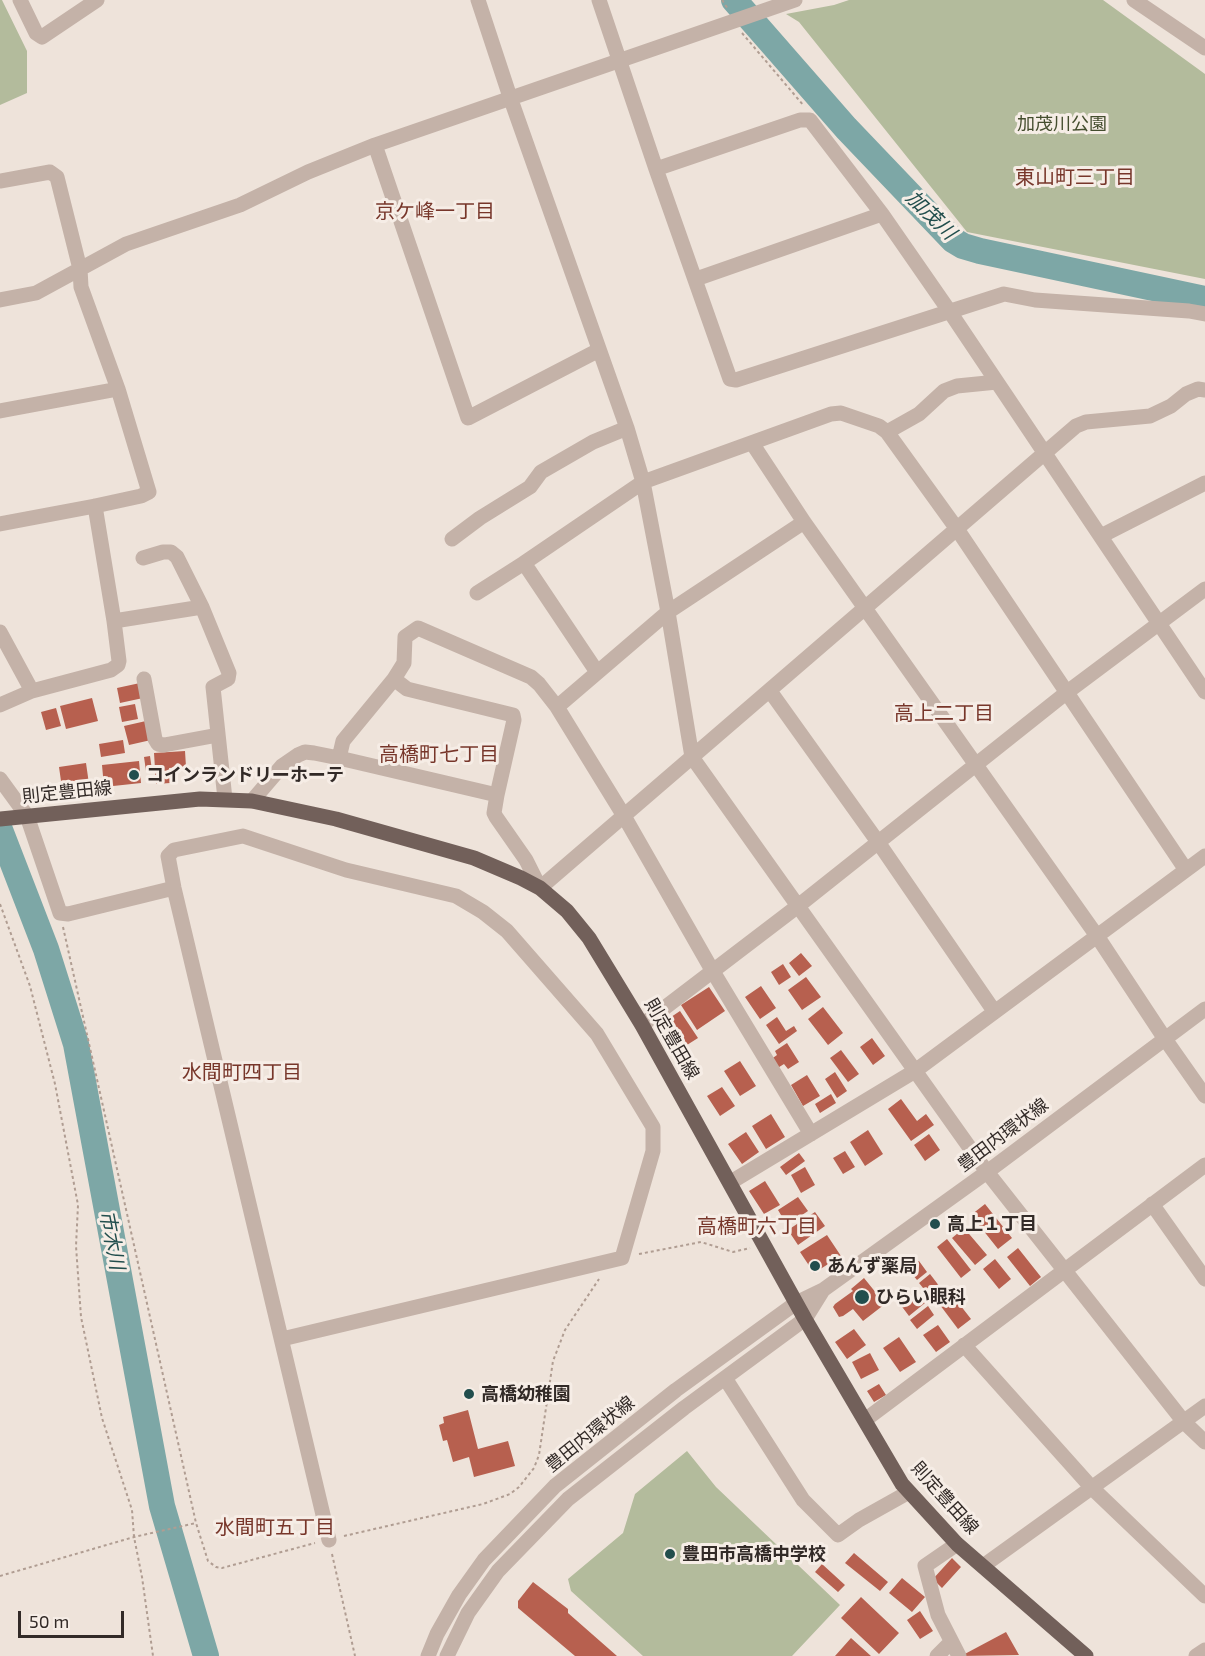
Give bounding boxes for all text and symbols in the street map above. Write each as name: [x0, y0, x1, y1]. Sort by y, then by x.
park label: 加茂川公園: [1017, 113, 1107, 135]
district label: 東山町三丁目: [1015, 165, 1135, 189]
water label: 加茂川: [901, 186, 961, 244]
district label: 京ケ峰一丁目: [375, 199, 495, 223]
district label: 高上二丁目: [894, 701, 994, 725]
district label: 高橋町七丁目: [379, 742, 499, 766]
place label: コインランドリーホーテ: [146, 764, 344, 786]
marker: コインランドリーホーテ: [127, 768, 141, 782]
street label: 則定豊田線: [21, 777, 113, 807]
street label: 則定豊田線: [640, 995, 704, 1083]
district label: 水間町四丁目: [182, 1060, 302, 1084]
street label: 豊田内環状線: [953, 1094, 1053, 1176]
water label: 市木川: [94, 1208, 130, 1272]
place label: 高上１丁目: [947, 1213, 1037, 1235]
district label: 高橋町六丁目: [697, 1214, 817, 1238]
marker: 高上１丁目: [928, 1217, 942, 1231]
place label: あんず薬局: [827, 1255, 917, 1277]
marker: あんず薬局: [808, 1259, 822, 1273]
place label: ひらい眼科: [876, 1286, 966, 1308]
marker: ひらい眼科: [853, 1288, 871, 1306]
place label: 高橋幼稚園: [481, 1383, 571, 1405]
marker: 高橋幼稚園: [462, 1387, 476, 1401]
street label: 豊田内環状線: [541, 1392, 639, 1476]
street label: 則定豊田線: [907, 1457, 983, 1539]
district label: 水間町五丁目: [215, 1515, 335, 1539]
place label: 豊田市高橋中学校: [682, 1543, 826, 1565]
marker: 豊田市高橋中学校: [663, 1547, 677, 1561]
scale bar: [21, 1599, 128, 1637]
text: 50 m: [29, 1610, 69, 1632]

